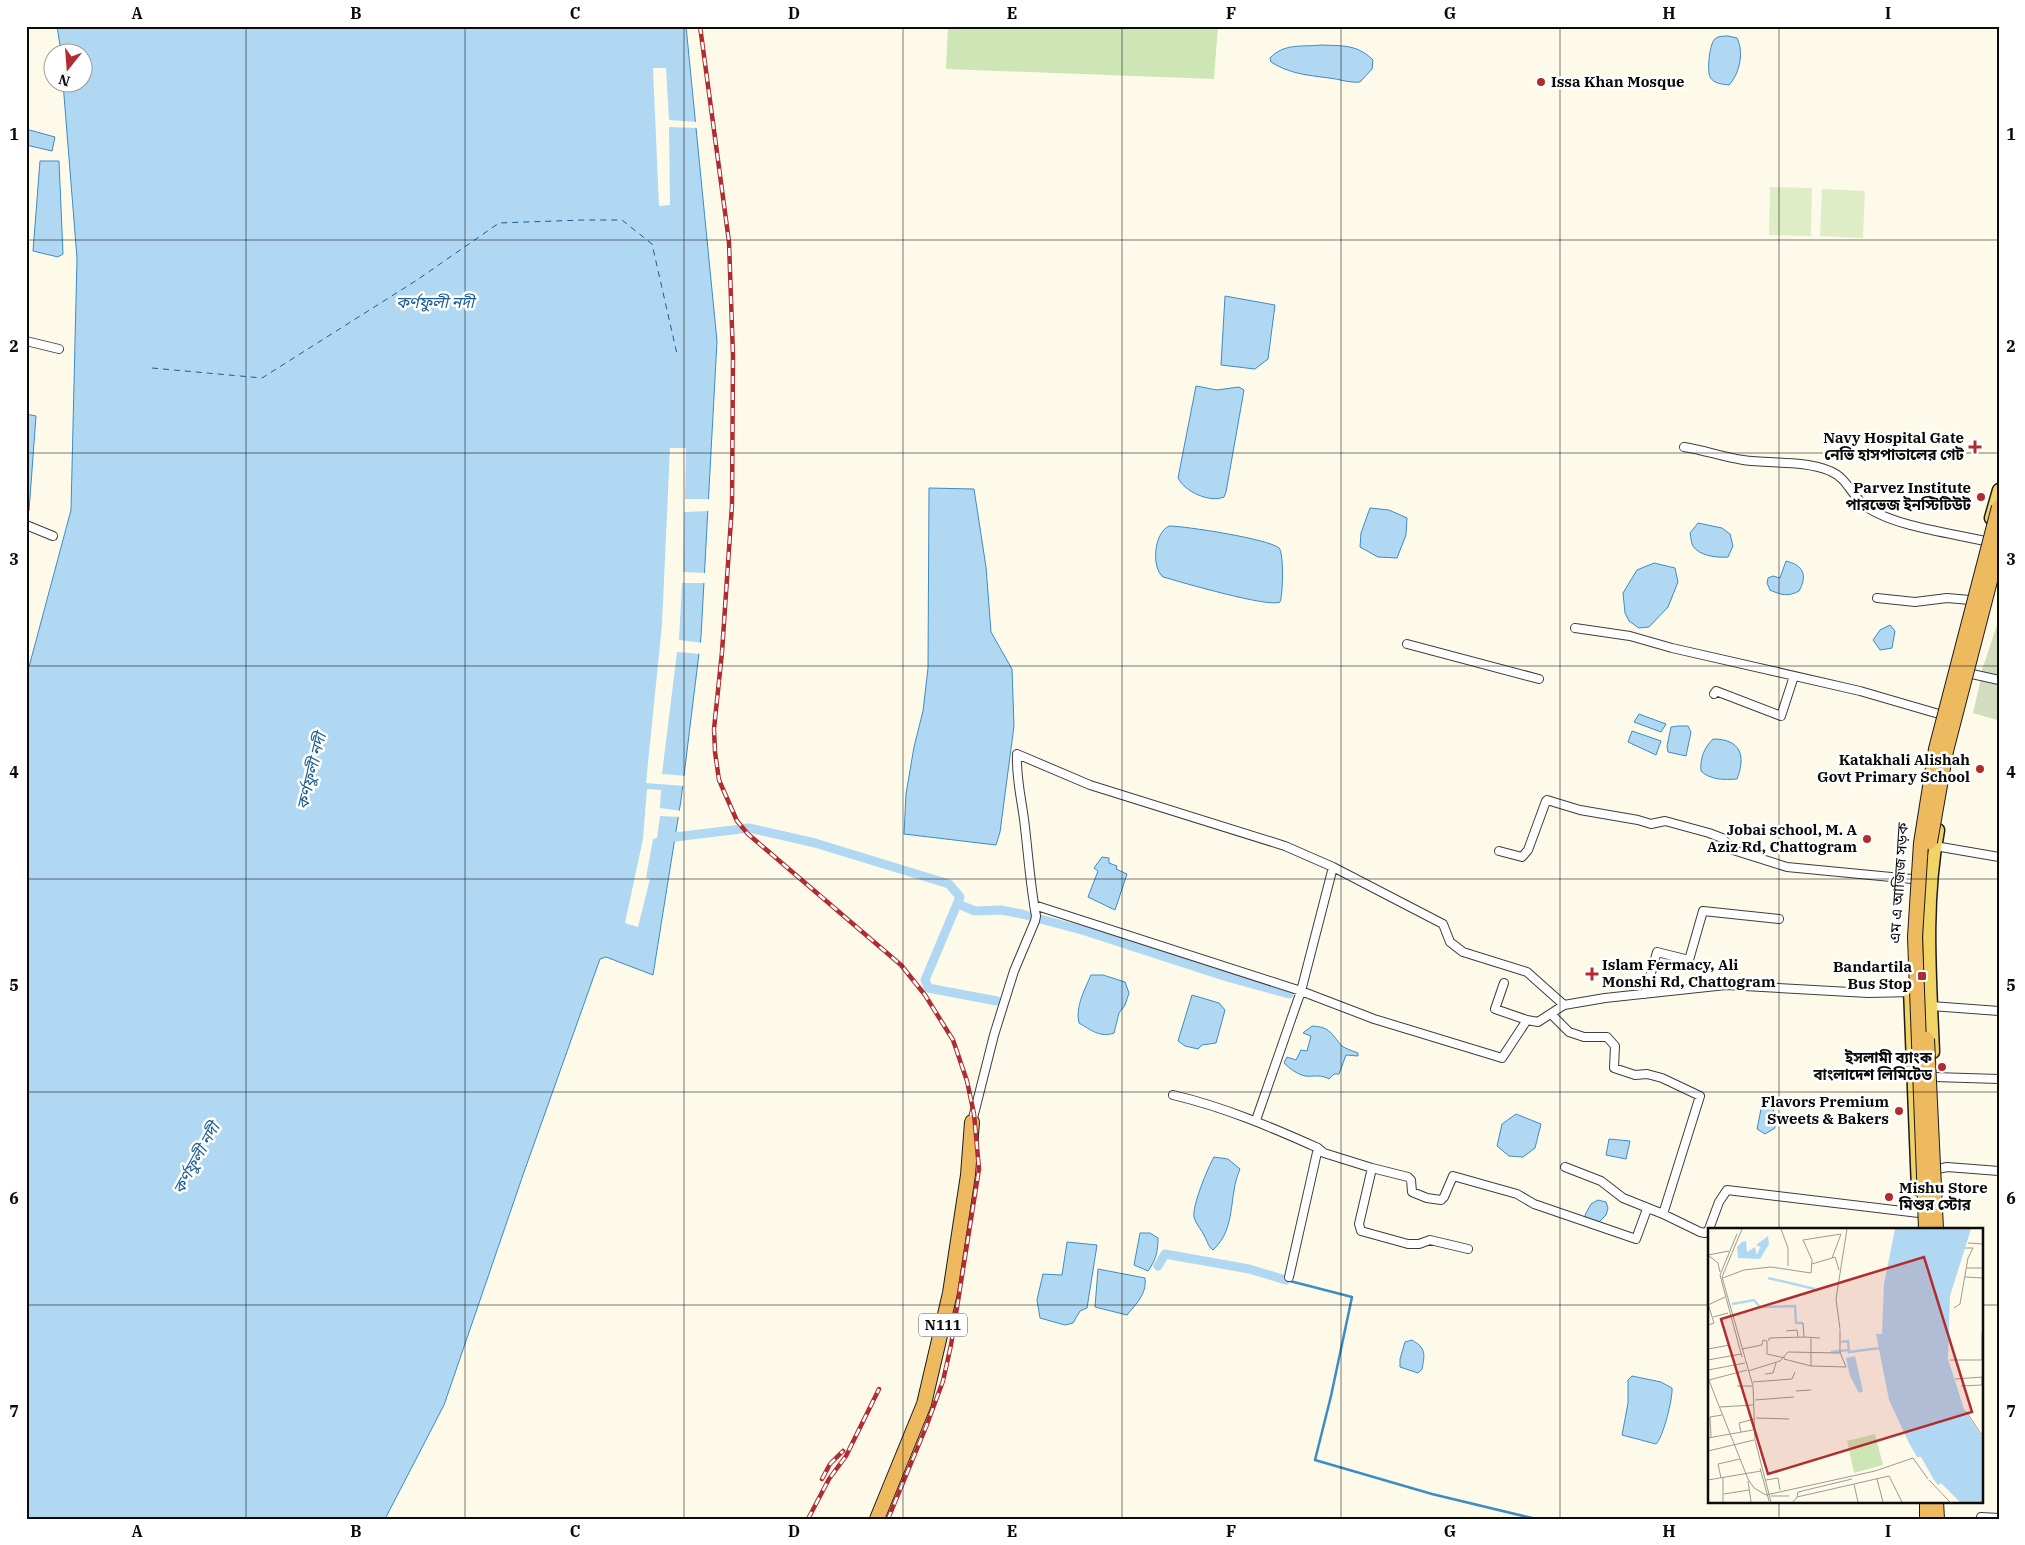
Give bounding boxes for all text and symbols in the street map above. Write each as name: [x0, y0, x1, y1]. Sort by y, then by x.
text: A: [131, 3, 143, 23]
text: B: [350, 3, 362, 23]
text: C: [570, 3, 580, 23]
text: D: [788, 3, 800, 23]
text: E: [1007, 3, 1017, 23]
text: F: [1226, 3, 1236, 23]
text: G: [1444, 3, 1456, 23]
text: H: [1663, 3, 1676, 23]
text: I: [1885, 3, 1891, 23]
north arrow: [42, 42, 92, 92]
text: N: [56, 70, 72, 91]
place label: Issa Khan Mosque: [1551, 72, 1685, 91]
marker: Issa Khan Mosque: [1535, 76, 1547, 88]
text: 1: [9, 124, 19, 144]
text: 1: [2006, 124, 2016, 144]
water label: কর্ণফুলী নদী: [396, 292, 477, 312]
text: 2: [9, 336, 19, 356]
text: 2: [2006, 336, 2016, 356]
place label: Navy Hospital Gate নেভি হাসপাতালের গেট: [1823, 428, 1965, 464]
marker: Navy Hospital Gate নেভি হাসপাতালের গেট: [1968, 440, 1982, 454]
place label: Parvez Institute পারভেজ ইনস্টিটিউট: [1845, 478, 1972, 514]
marker: Parvez Institute পারভেজ ইনস্টিটিউট: [1975, 491, 1987, 503]
text: 3: [9, 549, 19, 569]
text: 3: [2006, 549, 2016, 569]
water label: কর্ণফুলী নদী: [292, 728, 331, 811]
place label: Katakhali Alishah Govt Primary School: [1817, 750, 1970, 786]
text: 4: [9, 762, 19, 782]
text: 4: [2006, 762, 2016, 782]
marker: Katakhali Alishah Govt Primary School: [1974, 763, 1986, 775]
place label: Jobai school, M. A Aziz Rd, Chattogram: [1707, 820, 1858, 856]
street label: এম এ আজিজ সড়ক: [1885, 821, 1912, 944]
marker: Jobai school, M. A Aziz Rd, Chattogram: [1861, 833, 1873, 845]
place label: Islam Fermacy, Ali Monshi Rd, Chattogram: [1602, 955, 1776, 991]
place label: Bandartila Bus Stop: [1833, 957, 1912, 993]
marker: Islam Fermacy, Ali Monshi Rd, Chattogram: [1586, 968, 1598, 980]
marker: Bandartila Bus Stop: [1916, 970, 1928, 982]
text: 5: [9, 975, 19, 995]
text: 5: [2006, 975, 2016, 995]
place label: ইসলামী ব্যাংক বাংলাদেশ লিমিটেড: [1812, 1048, 1933, 1084]
marker: ইসলামী ব্যাংক বাংলাদেশ লিমিটেড: [1936, 1061, 1948, 1073]
place label: Flavors Premium Sweets & Bakers: [1761, 1092, 1889, 1128]
marker: Flavors Premium Sweets & Bakers: [1893, 1105, 1905, 1117]
water label: কর্ণফুলী নদী: [168, 1117, 225, 1197]
place label: Mishu Store মিশুর স্টোর: [1898, 1178, 1988, 1214]
text: 6: [9, 1188, 19, 1208]
text: 6: [2006, 1188, 2016, 1208]
marker: Mishu Store মিশুর স্টোর: [1883, 1191, 1895, 1203]
inset map: [1708, 1228, 1982, 1502]
road number: N111: [919, 1314, 967, 1336]
text: 7: [9, 1401, 19, 1421]
text: 7: [2006, 1401, 2016, 1421]
text: A: [131, 1521, 143, 1541]
text: B: [350, 1521, 362, 1541]
text: C: [570, 1521, 580, 1541]
text: D: [788, 1521, 800, 1541]
text: E: [1007, 1521, 1017, 1541]
text: F: [1226, 1521, 1236, 1541]
text: G: [1444, 1521, 1456, 1541]
text: H: [1663, 1521, 1676, 1541]
text: I: [1885, 1521, 1891, 1541]

